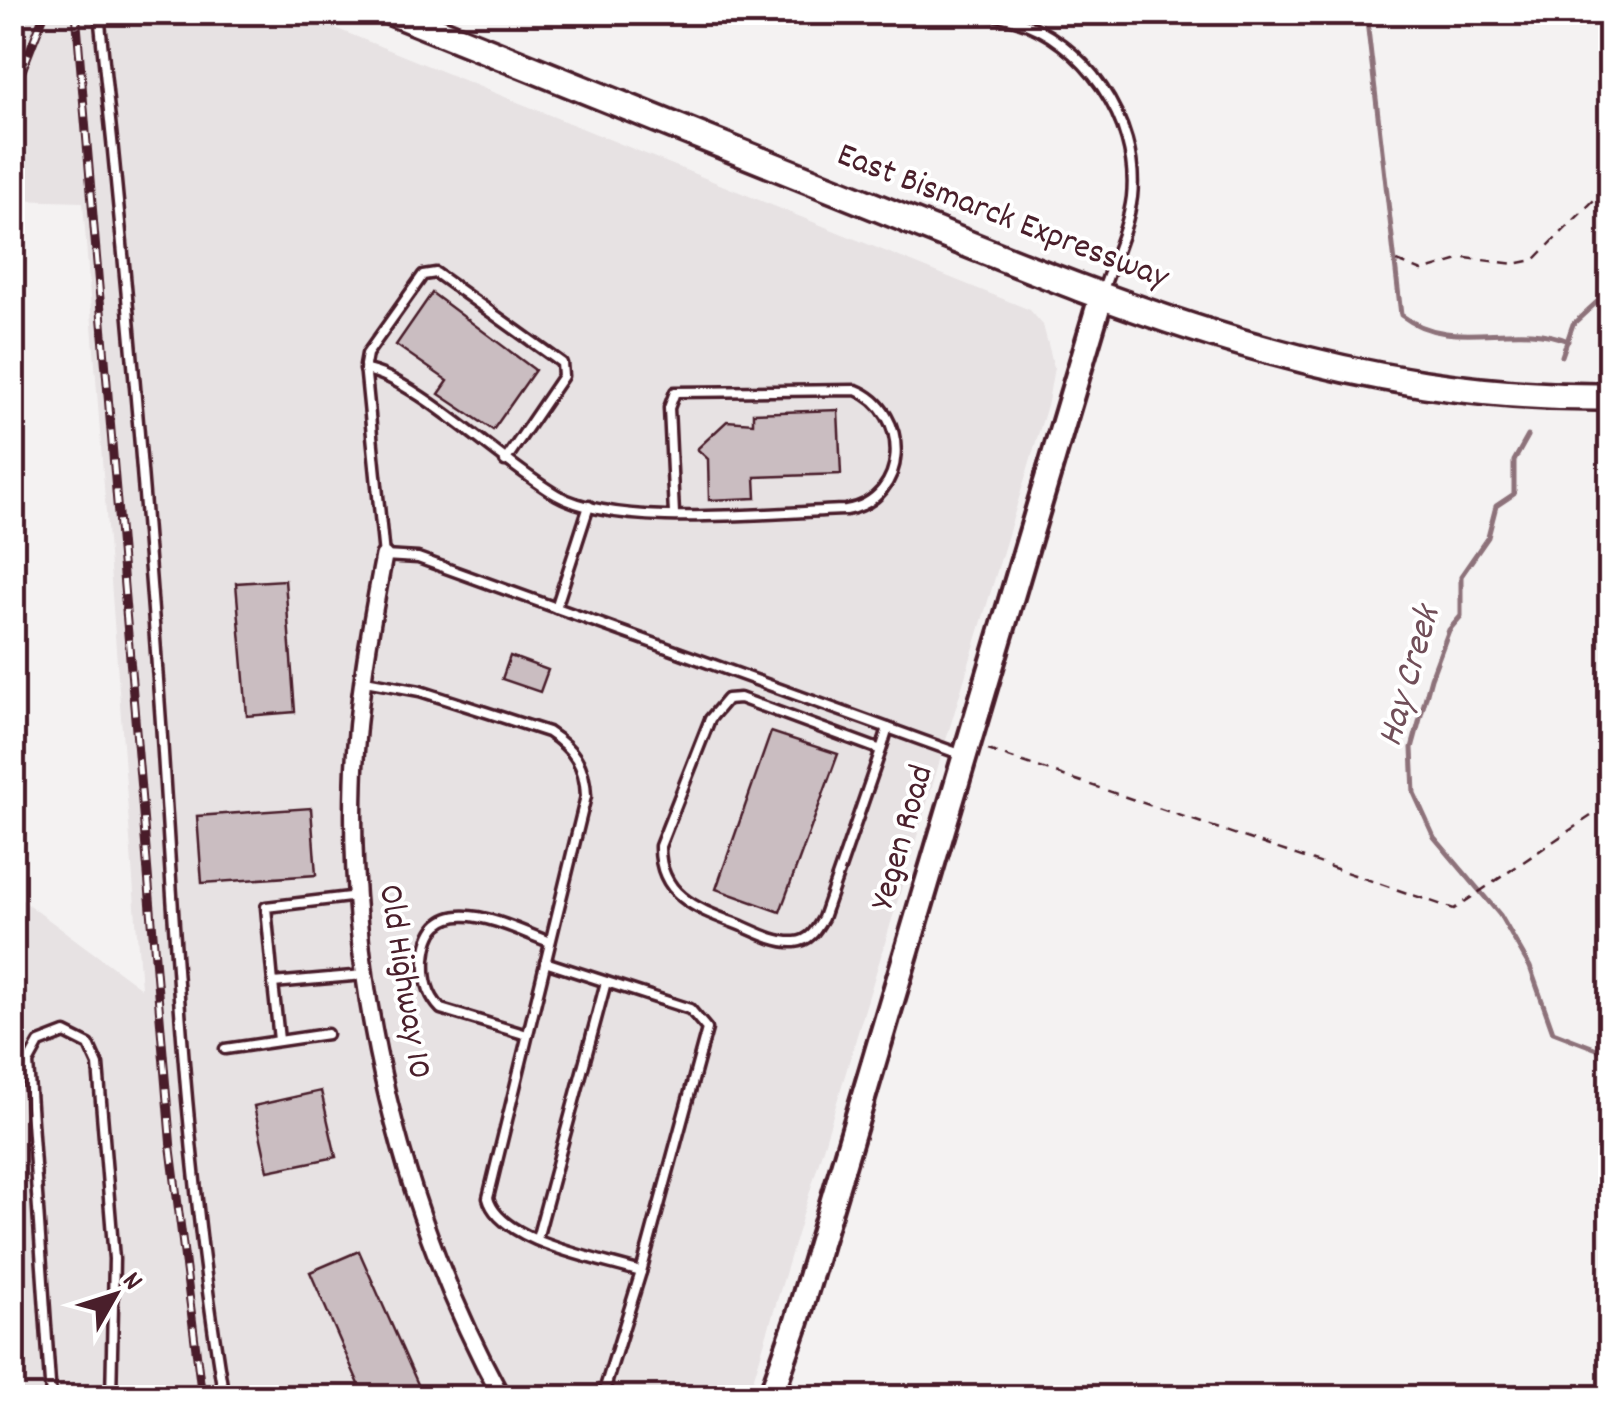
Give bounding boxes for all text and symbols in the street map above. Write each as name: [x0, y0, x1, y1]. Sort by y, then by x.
street label: East Bismarck Expressway: [829, 132, 1176, 305]
water label: Hay Creek: [1365, 597, 1458, 753]
street label: Yegen Road: [859, 760, 949, 916]
street label: Old Highway 10: [363, 881, 443, 1083]
north arrow: [65, 1245, 165, 1345]
text: N: [111, 1264, 150, 1300]

